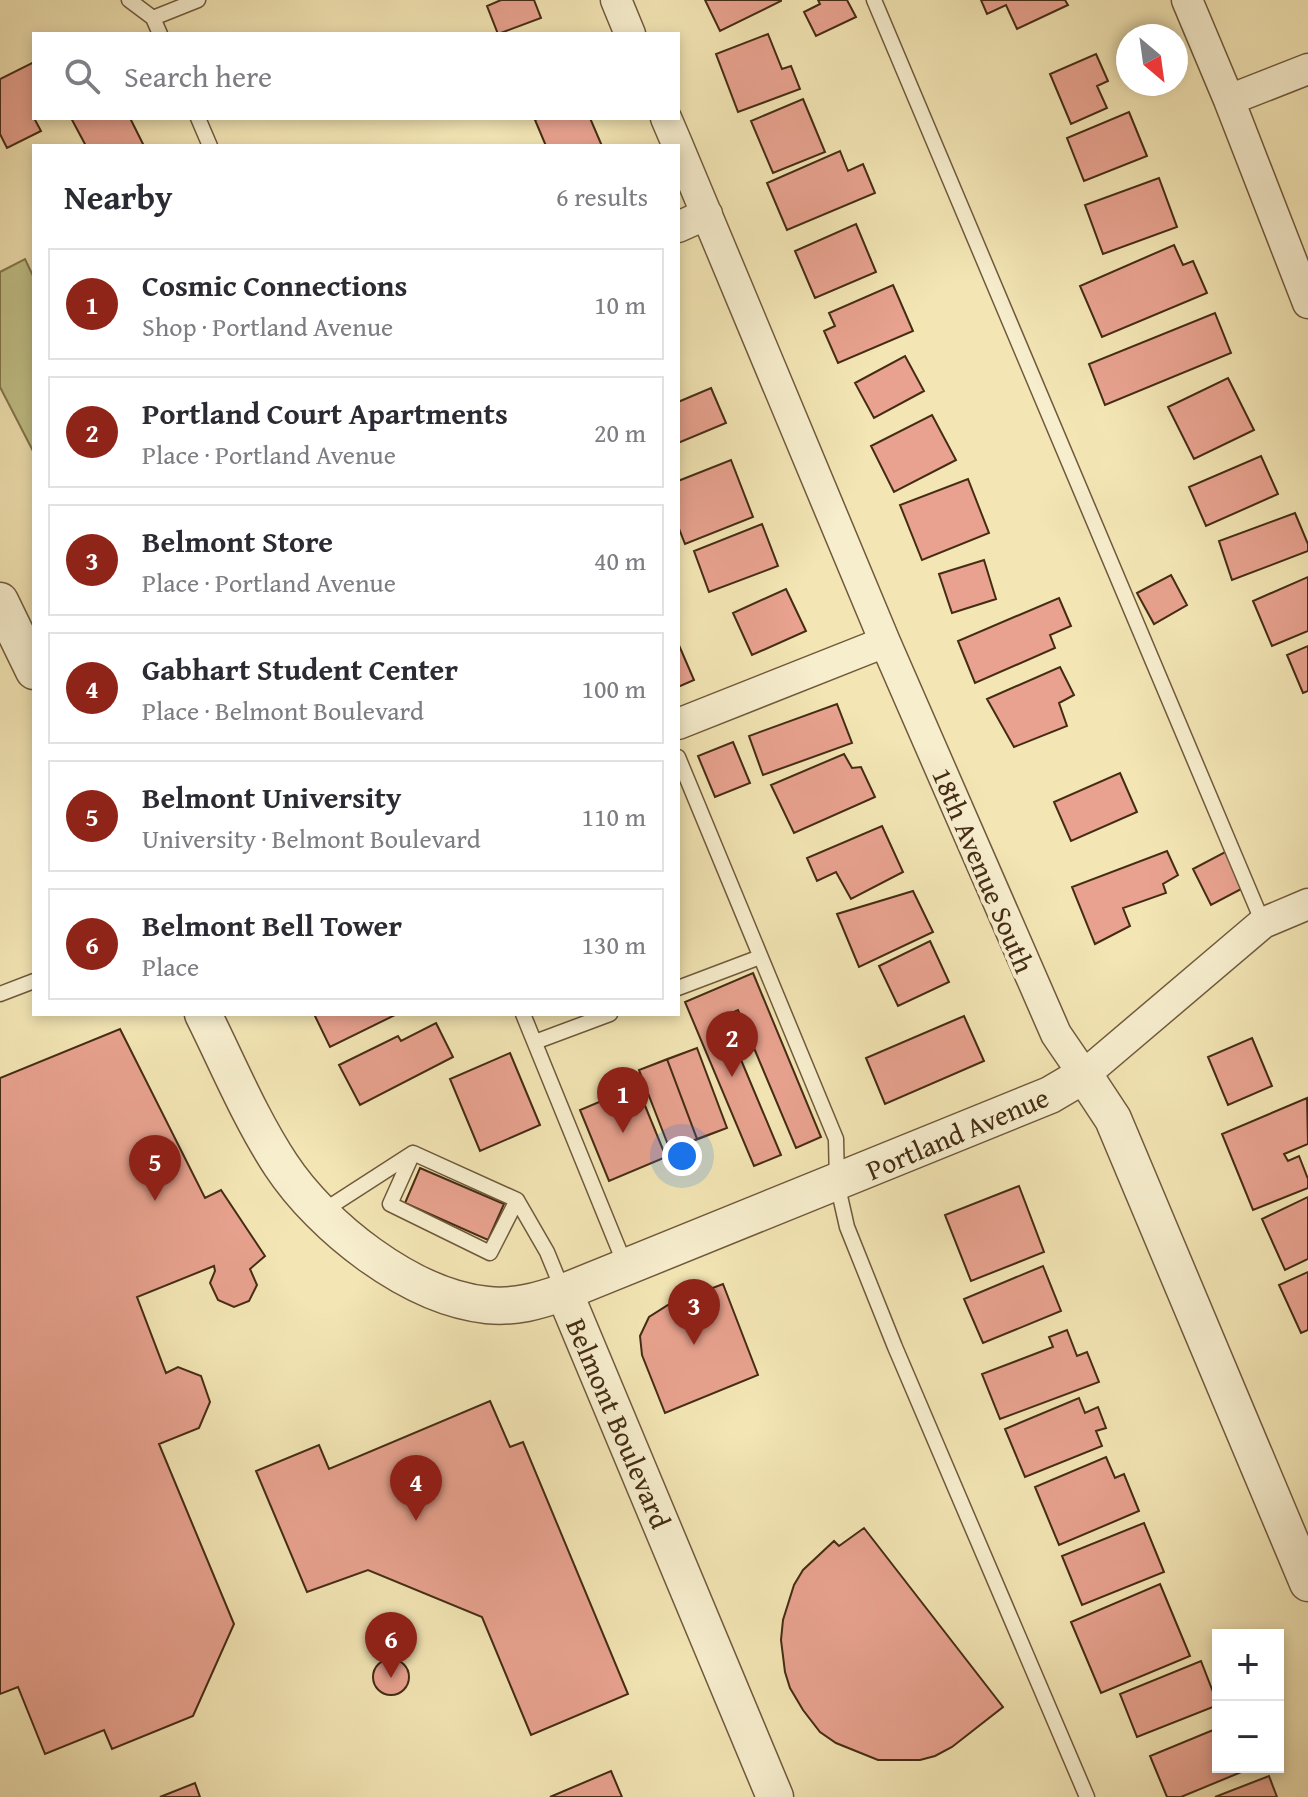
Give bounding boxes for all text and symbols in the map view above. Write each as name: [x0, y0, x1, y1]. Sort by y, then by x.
north arrow: [1116, 24, 1188, 96]
search box: [32, 32, 680, 120]
icon: search: [60, 54, 104, 98]
text: Search here: [124, 54, 272, 98]
text: Nearby: [64, 172, 173, 221]
text: 6 results: [556, 177, 648, 216]
text: Cosmic Connections: [142, 263, 407, 307]
text: 1: [85, 285, 99, 324]
text: 10 m: [594, 285, 646, 324]
text: Shop · Portland Avenue: [142, 307, 393, 346]
text: Portland Court Apartments: [142, 391, 508, 435]
text: 2: [85, 413, 99, 452]
text: 20 m: [594, 413, 646, 452]
text: Place · Portland Avenue: [142, 435, 396, 474]
text: Belmont Store: [142, 519, 333, 563]
text: 3: [85, 541, 99, 580]
text: 40 m: [594, 541, 646, 580]
text: Place · Portland Avenue: [142, 563, 396, 602]
text: Gabhart Student Center: [142, 647, 458, 691]
text: 4: [85, 669, 99, 708]
text: 100 m: [581, 669, 646, 708]
text: Place · Belmont Boulevard: [142, 691, 424, 730]
street label: 18th Avenue South: [922, 761, 1046, 979]
text: Belmont University: [142, 775, 401, 819]
text: 5: [85, 797, 99, 836]
text: 110 m: [581, 797, 646, 836]
text: University · Belmont Boulevard: [142, 819, 481, 858]
text: Belmont Bell Tower: [142, 903, 402, 947]
text: 6: [85, 925, 99, 964]
text: 130 m: [581, 925, 646, 964]
text: Place: [142, 947, 199, 986]
pin: 2: [706, 1011, 758, 1077]
pin: 1: [597, 1067, 649, 1133]
street label: Portland Avenue: [859, 1076, 1055, 1190]
pin: 5: [129, 1135, 181, 1201]
your location: [662, 1136, 702, 1176]
pin: 3: [668, 1279, 720, 1345]
street label: Belmont Boulevard: [556, 1311, 682, 1535]
pin: 4: [390, 1455, 442, 1521]
pin: 6: [365, 1612, 417, 1678]
map controls: [1212, 1629, 1284, 1773]
button: +: [1212, 1629, 1284, 1701]
button: −: [1212, 1701, 1284, 1773]

